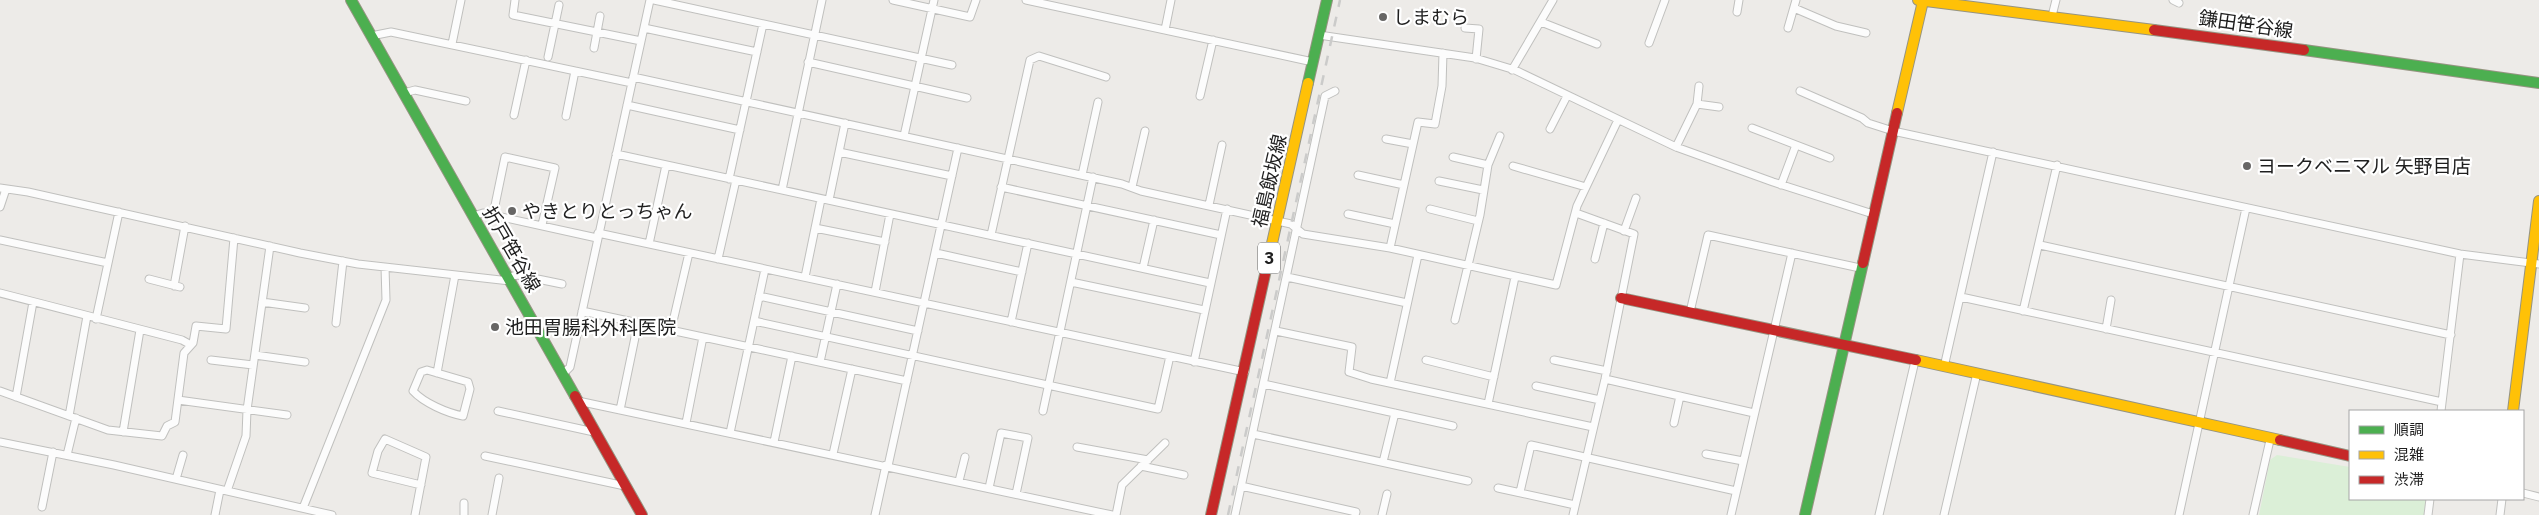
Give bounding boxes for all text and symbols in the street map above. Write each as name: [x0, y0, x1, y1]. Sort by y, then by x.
place label: しまむら: [1393, 6, 1469, 29]
street label: 鎌田笹谷線: [2197, 6, 2295, 42]
marker: しまむら: [1377, 11, 1389, 23]
street label: 福島飯坂線: [1248, 132, 1291, 230]
place label: ヨークベニマル 矢野目店: [2257, 155, 2471, 178]
marker: ヨークベニマル 矢野目店: [2241, 160, 2253, 172]
place label: やきとりとっちゃん: [522, 200, 692, 223]
street label: 折戸笹谷線: [478, 202, 545, 296]
marker: やきとりとっちゃん: [506, 205, 518, 217]
road number: 3: [1258, 242, 1280, 274]
place label: 池田胃腸科外科医院: [505, 316, 676, 339]
marker: 池田胃腸科外科医院: [489, 321, 501, 333]
legend: [2349, 410, 2524, 500]
text: 順調: [2394, 421, 2424, 439]
text: 混雑: [2394, 446, 2424, 464]
text: 渋滞: [2394, 471, 2424, 489]

